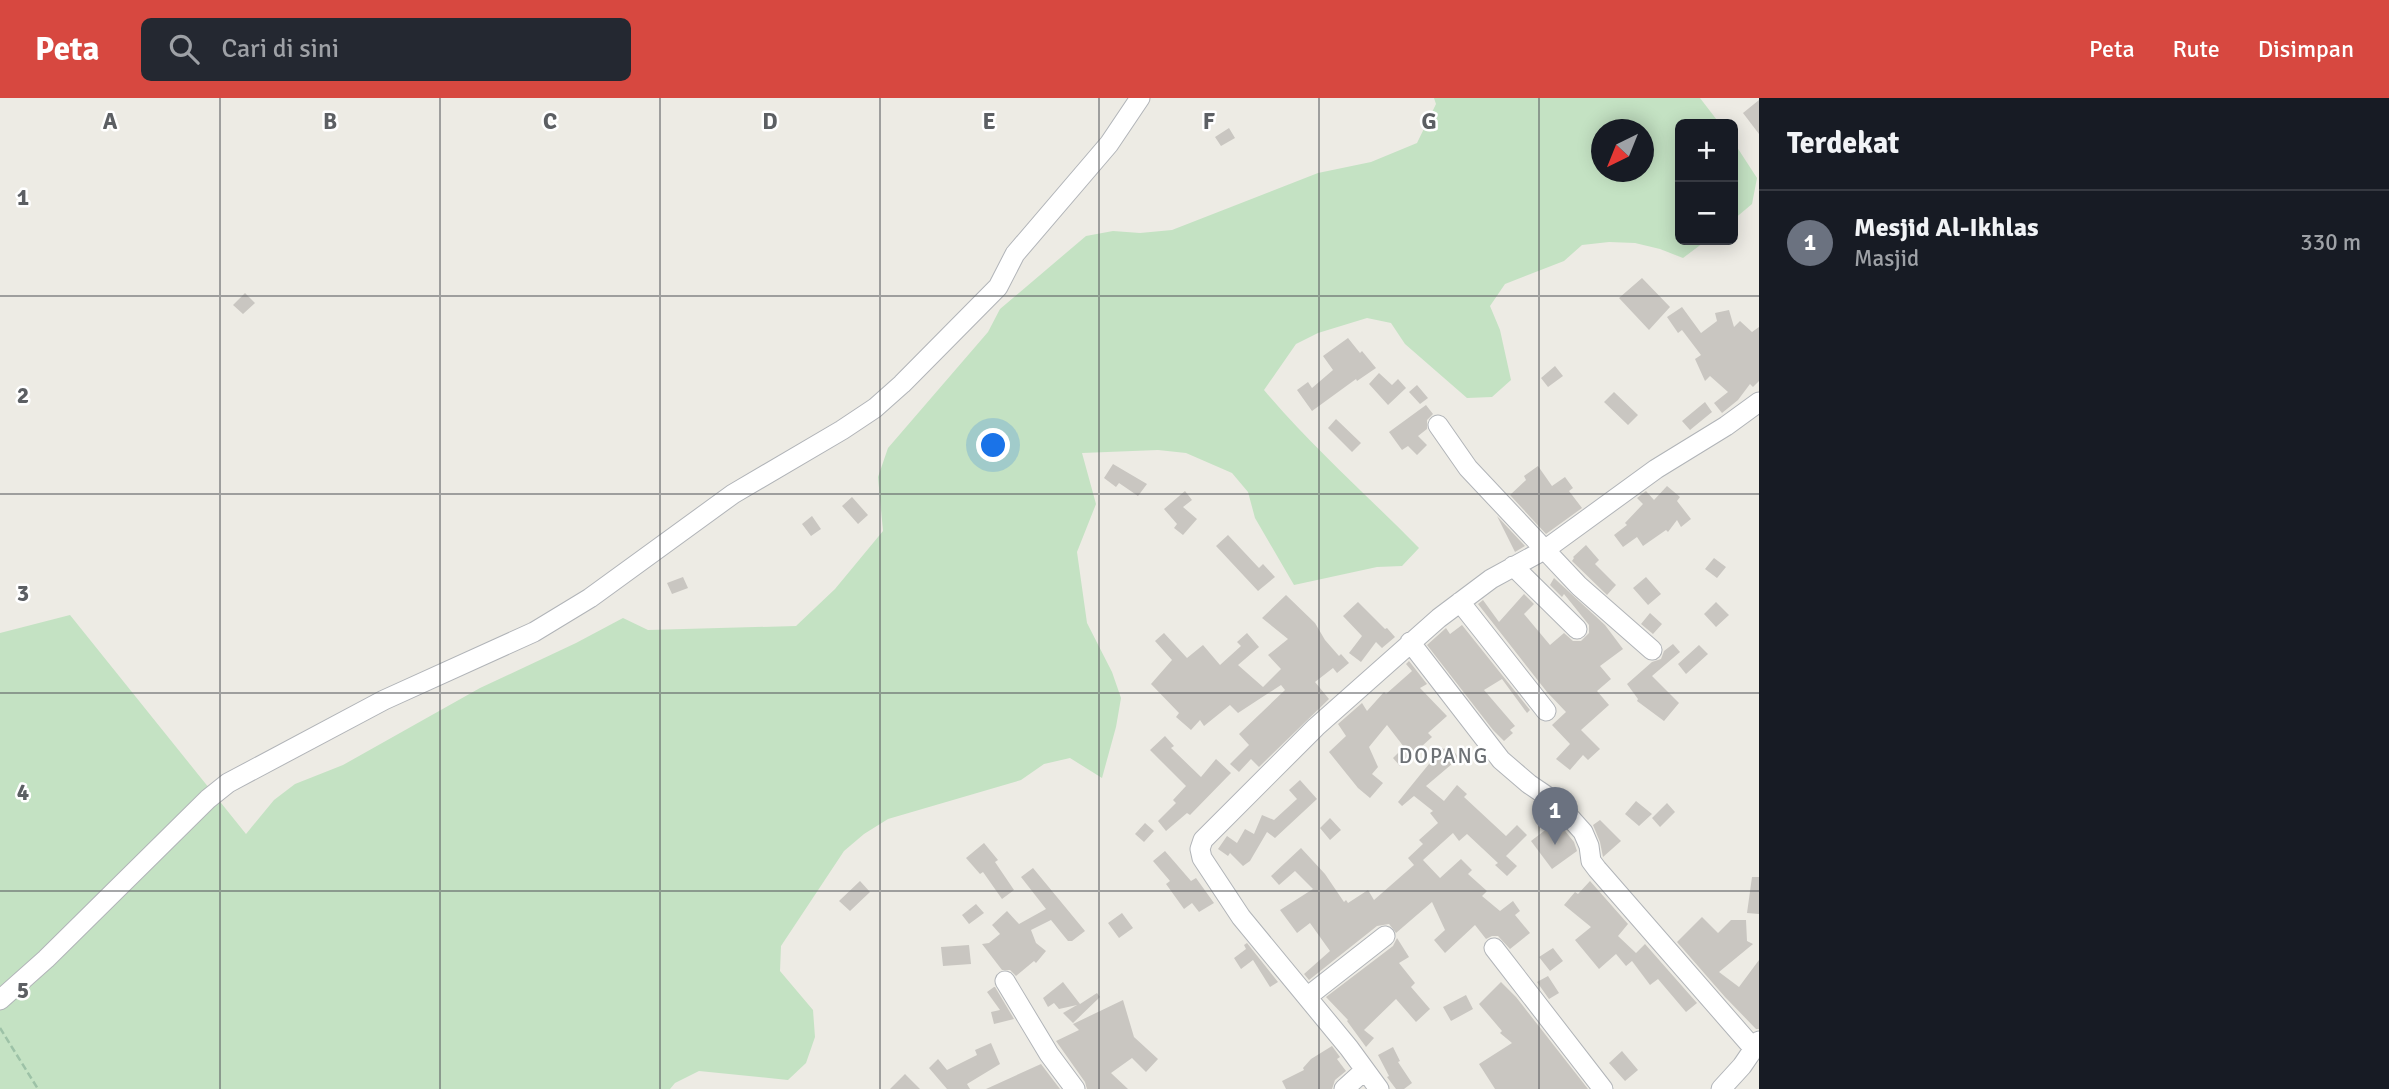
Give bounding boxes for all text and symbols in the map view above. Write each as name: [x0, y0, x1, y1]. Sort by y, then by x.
search box: [141, 18, 631, 81]
text: Peta: [35, 29, 99, 70]
icon: search: [165, 30, 203, 68]
text: Cari di sini: [221, 33, 339, 65]
text: Peta: [2089, 34, 2135, 64]
text: Rute: [2173, 34, 2220, 64]
text: Disimpan: [2258, 34, 2354, 64]
text: A: [103, 107, 118, 136]
text: B: [323, 107, 337, 136]
text: C: [543, 107, 557, 136]
text: D: [762, 107, 778, 136]
text: E: [982, 107, 996, 136]
text: F: [1203, 107, 1215, 136]
text: G: [1421, 107, 1437, 136]
north arrow: [1591, 119, 1654, 182]
map controls: [1675, 119, 1738, 245]
button: +: [1675, 119, 1738, 182]
text: Terdekat: [1787, 125, 1899, 162]
button: −: [1675, 182, 1738, 245]
text: 1: [17, 183, 29, 212]
text: Mesjid Al-Ikhlas: [1854, 212, 2039, 244]
text: 1: [1804, 228, 1816, 257]
text: 330 m: [2300, 228, 2361, 257]
text: Masjid: [1854, 244, 1919, 273]
text: 2: [17, 381, 29, 410]
your location: [976, 428, 1010, 462]
text: 3: [17, 579, 29, 608]
district label: DOPANG: [1399, 743, 1489, 769]
text: 4: [17, 778, 29, 807]
pin: 1: [1532, 787, 1578, 845]
text: 5: [17, 976, 29, 1005]

